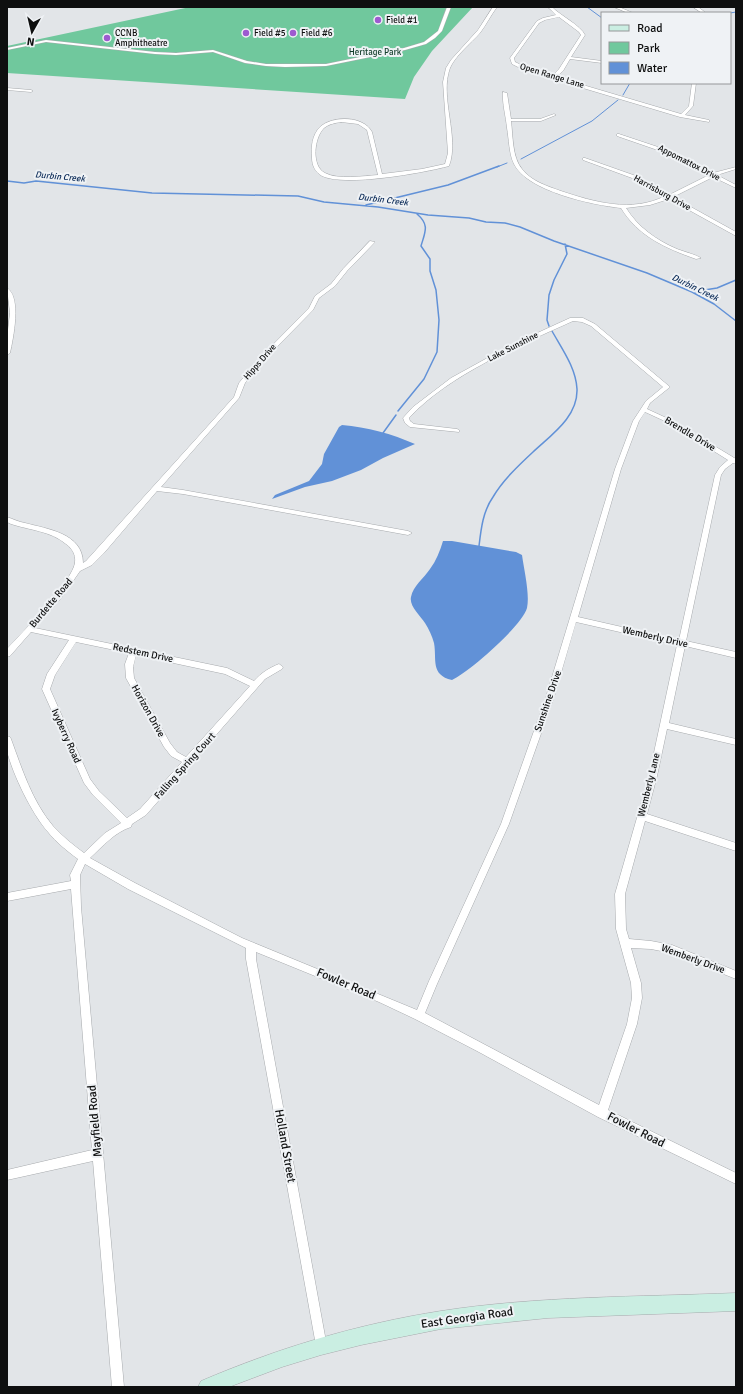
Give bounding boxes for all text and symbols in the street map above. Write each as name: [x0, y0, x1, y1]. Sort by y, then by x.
north arrow: [12, 12, 52, 52]
legend: [601, 12, 731, 84]
marker: Field #1: [373, 15, 383, 25]
place label: Field #1: [386, 15, 418, 26]
text: Road: [637, 21, 663, 36]
place label: CCNB Amphitheatre: [115, 28, 168, 49]
marker: Field #5: [241, 28, 251, 38]
place label: Field #5: [254, 28, 286, 39]
marker: Field #6: [288, 28, 298, 38]
place label: Field #6: [301, 28, 333, 39]
marker: CCNB Amphitheatre: [102, 33, 112, 43]
text: N: [26, 34, 35, 48]
text: Park: [637, 41, 660, 56]
park label: Heritage Park: [349, 47, 402, 58]
street label: Open Range Lane: [518, 61, 586, 91]
text: Water: [637, 61, 668, 76]
street label: Appomattox Drive: [656, 143, 722, 184]
water label: Durbin Creek: [34, 169, 87, 185]
street label: Harrisburg Drive: [632, 173, 693, 213]
water label: Durbin Creek: [357, 191, 410, 209]
water label: Durbin Creek: [670, 272, 721, 305]
street label: Lake Sunshine: [486, 329, 541, 365]
street label: Hipps Drive: [241, 341, 279, 382]
street label: Brendle Drive: [662, 414, 718, 454]
street label: Burdette Road: [27, 576, 75, 630]
street label: Wemberly Drive: [621, 624, 689, 650]
street label: Redstem Drive: [112, 641, 174, 665]
street label: Sunshine Drive: [532, 669, 564, 733]
street label: Horizon Drive: [129, 683, 167, 739]
street label: Ivyberry Road: [49, 707, 83, 765]
street label: Falling Spring Court: [152, 730, 218, 802]
street label: Wemberly Lane: [635, 752, 663, 818]
street label: Wemberly Drive: [659, 942, 727, 976]
street label: Fowler Road: [314, 965, 378, 1003]
street label: Mayfield Road: [84, 1084, 106, 1158]
street label: Holland Street: [271, 1108, 299, 1184]
street label: Fowler Road: [605, 1109, 667, 1151]
street label: East Georgia Road: [420, 1304, 514, 1332]

